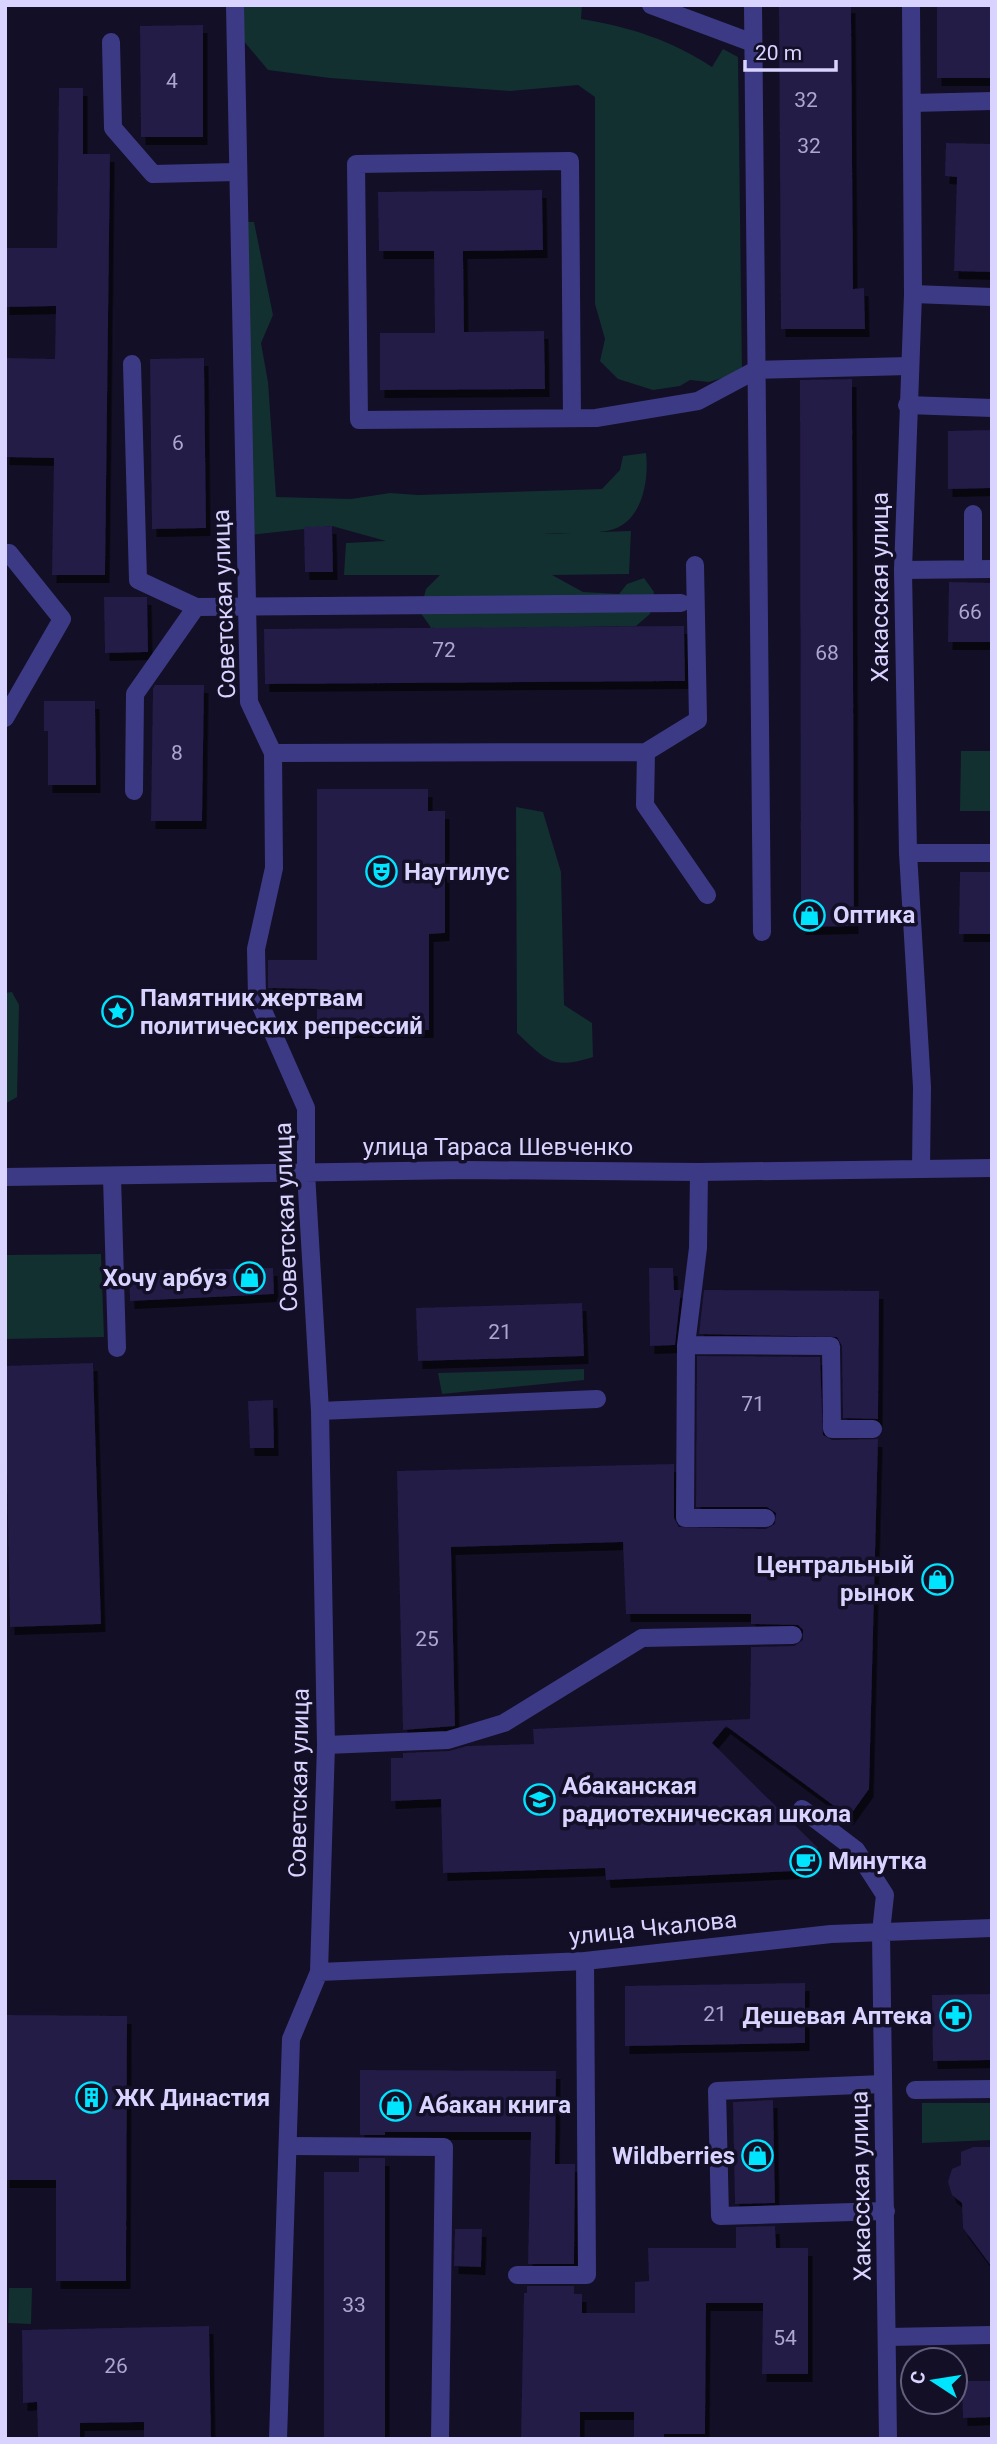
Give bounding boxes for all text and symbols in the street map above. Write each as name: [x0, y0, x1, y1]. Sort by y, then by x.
scale bar: [745, 28, 836, 72]
text: 20 m: [755, 41, 802, 65]
house number: 4: [166, 69, 178, 93]
house number: 32: [794, 88, 818, 112]
house number: 32: [797, 134, 821, 158]
house number: 6: [172, 431, 184, 455]
street label: Хакасская улица: [866, 492, 894, 682]
street label: Советская улица: [207, 509, 241, 699]
house number: 66: [958, 600, 982, 624]
house number: 72: [432, 638, 456, 662]
house number: 68: [815, 641, 839, 665]
house number: 8: [171, 741, 183, 765]
theatre icon: Наутилус: [364, 855, 398, 889]
place label: Наутилус: [404, 858, 510, 886]
shop icon: Оптика: [793, 898, 827, 932]
place label: Оптика: [833, 901, 915, 929]
place label: Памятник жертвам политических репрессий: [140, 984, 423, 1040]
place icon: Памятник жертвам политических репрессий: [100, 995, 134, 1029]
street label: Советская улица: [269, 1122, 303, 1312]
street label: улица Тараса Шевченко: [363, 1133, 633, 1161]
shop icon: Хочу арбуз: [233, 1261, 267, 1295]
place label: Хочу арбуз: [103, 1264, 227, 1292]
house number: 21: [488, 1320, 512, 1344]
house number: 71: [741, 1392, 765, 1416]
place label: Центральный рынок: [757, 1551, 914, 1607]
shop icon: Центральный рынок: [920, 1562, 954, 1596]
house number: 25: [415, 1627, 439, 1651]
street label: Советская улица: [283, 1688, 315, 1878]
place label: Абаканская радиотехническая школа: [562, 1772, 851, 1828]
school or university icon: Абаканская радиотехническая школа: [522, 1783, 556, 1817]
cafe icon: Минутка: [788, 1844, 822, 1878]
place label: Минутка: [828, 1847, 927, 1875]
street label: улица Чкалова: [568, 1905, 738, 1951]
pharmacy icon: Дешевая Аптека: [938, 1999, 972, 2033]
house number: 21: [703, 2002, 727, 2026]
place label: Дешевая Аптека: [742, 2002, 932, 2030]
building icon: ЖК Династия: [75, 2081, 109, 2115]
place label: ЖК Династия: [115, 2084, 270, 2112]
shop icon: Абакан книга: [379, 2088, 413, 2122]
place label: Абакан книга: [419, 2091, 571, 2119]
street label: Хакасская улица: [845, 2091, 877, 2281]
shop icon: Wildberries: [741, 2139, 775, 2173]
place label: Wildberries: [612, 2142, 735, 2170]
house number: 33: [342, 2293, 366, 2317]
house number: 54: [773, 2326, 797, 2350]
north arrow: [899, 2346, 969, 2416]
house number: 26: [104, 2354, 128, 2378]
text: С: [905, 2369, 930, 2386]

